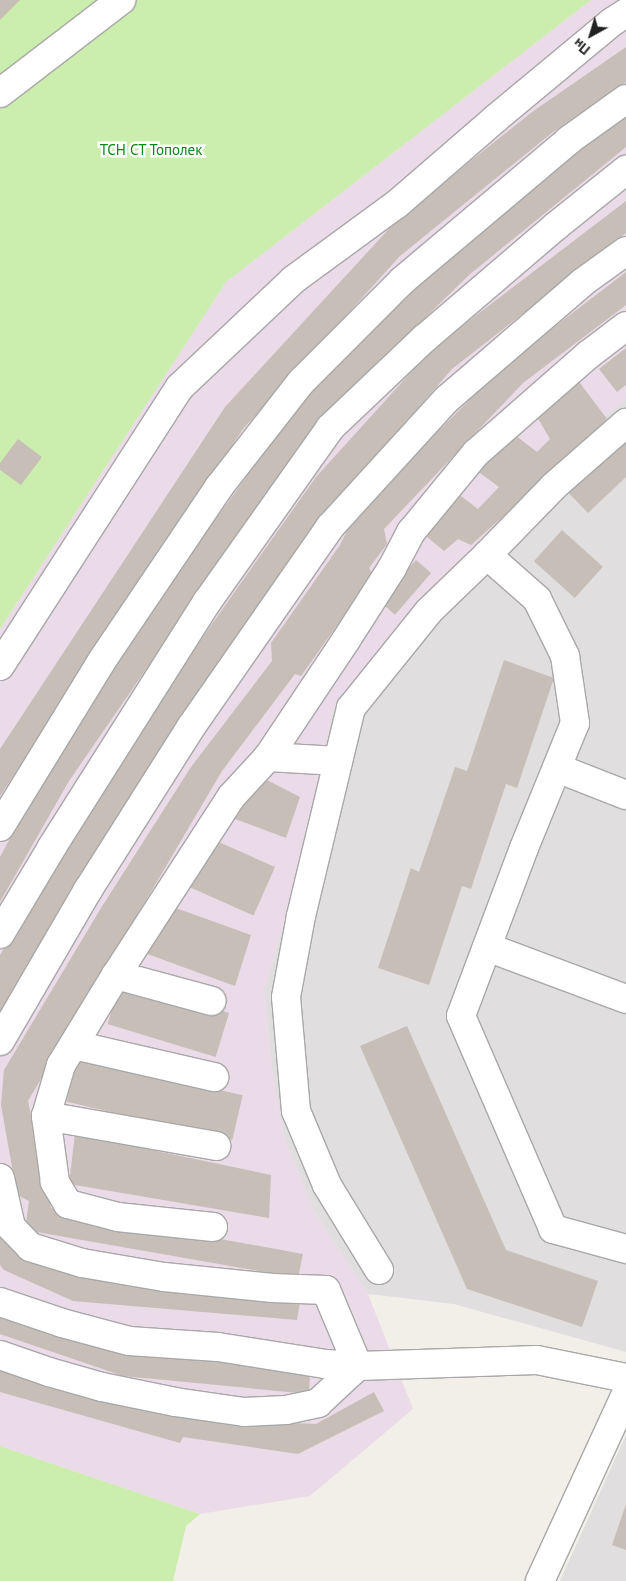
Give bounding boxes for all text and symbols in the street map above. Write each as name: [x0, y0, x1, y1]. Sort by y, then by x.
north arrow: [566, 10, 616, 60]
text: Пн: [569, 34, 594, 59]
park label: ТСН СТ Тополек: [99, 141, 203, 159]

